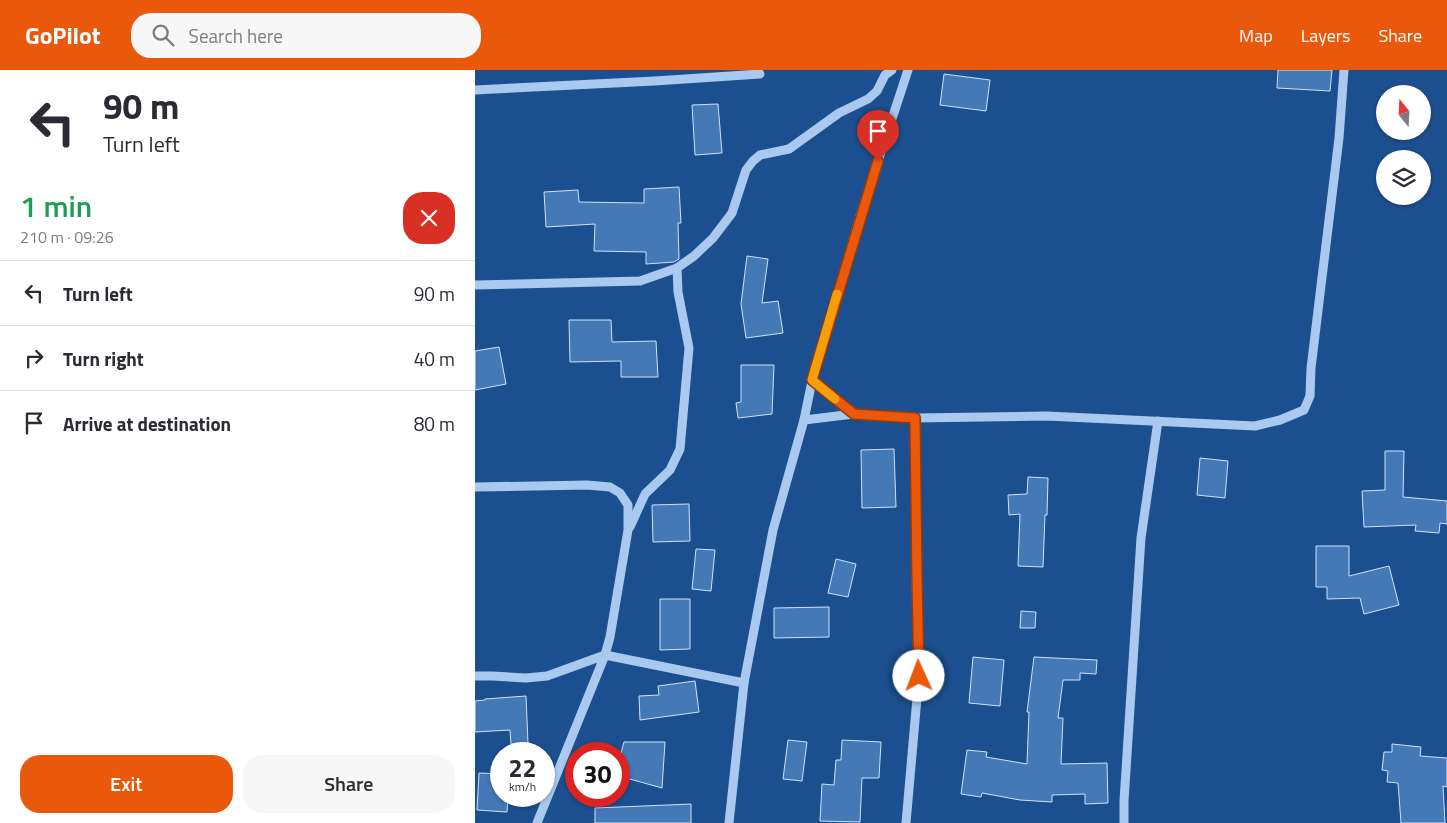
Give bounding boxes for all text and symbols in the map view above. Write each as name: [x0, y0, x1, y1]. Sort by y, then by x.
search box: [131, 13, 481, 58]
text: GoPilot: [25, 17, 101, 53]
icon: search: [149, 21, 177, 49]
text: Search here: [189, 21, 283, 50]
text: Map: [1239, 22, 1273, 49]
text: Layers: [1301, 22, 1350, 49]
text: Share: [1378, 22, 1422, 49]
text: 90 m: [103, 79, 179, 133]
north arrow: [1376, 85, 1431, 140]
map controls: [1376, 85, 1431, 205]
icon: left: [20, 90, 85, 155]
pin: [857, 110, 899, 161]
icon: arrive: [864, 117, 892, 145]
text: Turn left: [103, 127, 180, 161]
button: layers: [1376, 150, 1431, 205]
text: 1 min: [20, 183, 92, 229]
button: close: [403, 192, 455, 244]
text: 210 m · 09:26: [20, 225, 114, 249]
icon: left: [20, 279, 48, 307]
text: Turn left: [63, 279, 133, 308]
text: 90 m: [414, 279, 455, 308]
icon: right: [20, 344, 48, 372]
text: Turn right: [63, 344, 144, 373]
text: 40 m: [414, 344, 455, 373]
icon: arrive: [20, 409, 48, 437]
text: Arrive at destination: [63, 409, 231, 438]
text: 80 m: [414, 409, 455, 438]
position arrow: [892, 649, 944, 701]
speed limit sign: 30: [565, 742, 630, 807]
text: 22: [508, 749, 537, 787]
button: Exit: [20, 755, 233, 813]
button: Share: [243, 755, 455, 813]
text: km/h: [509, 777, 536, 796]

